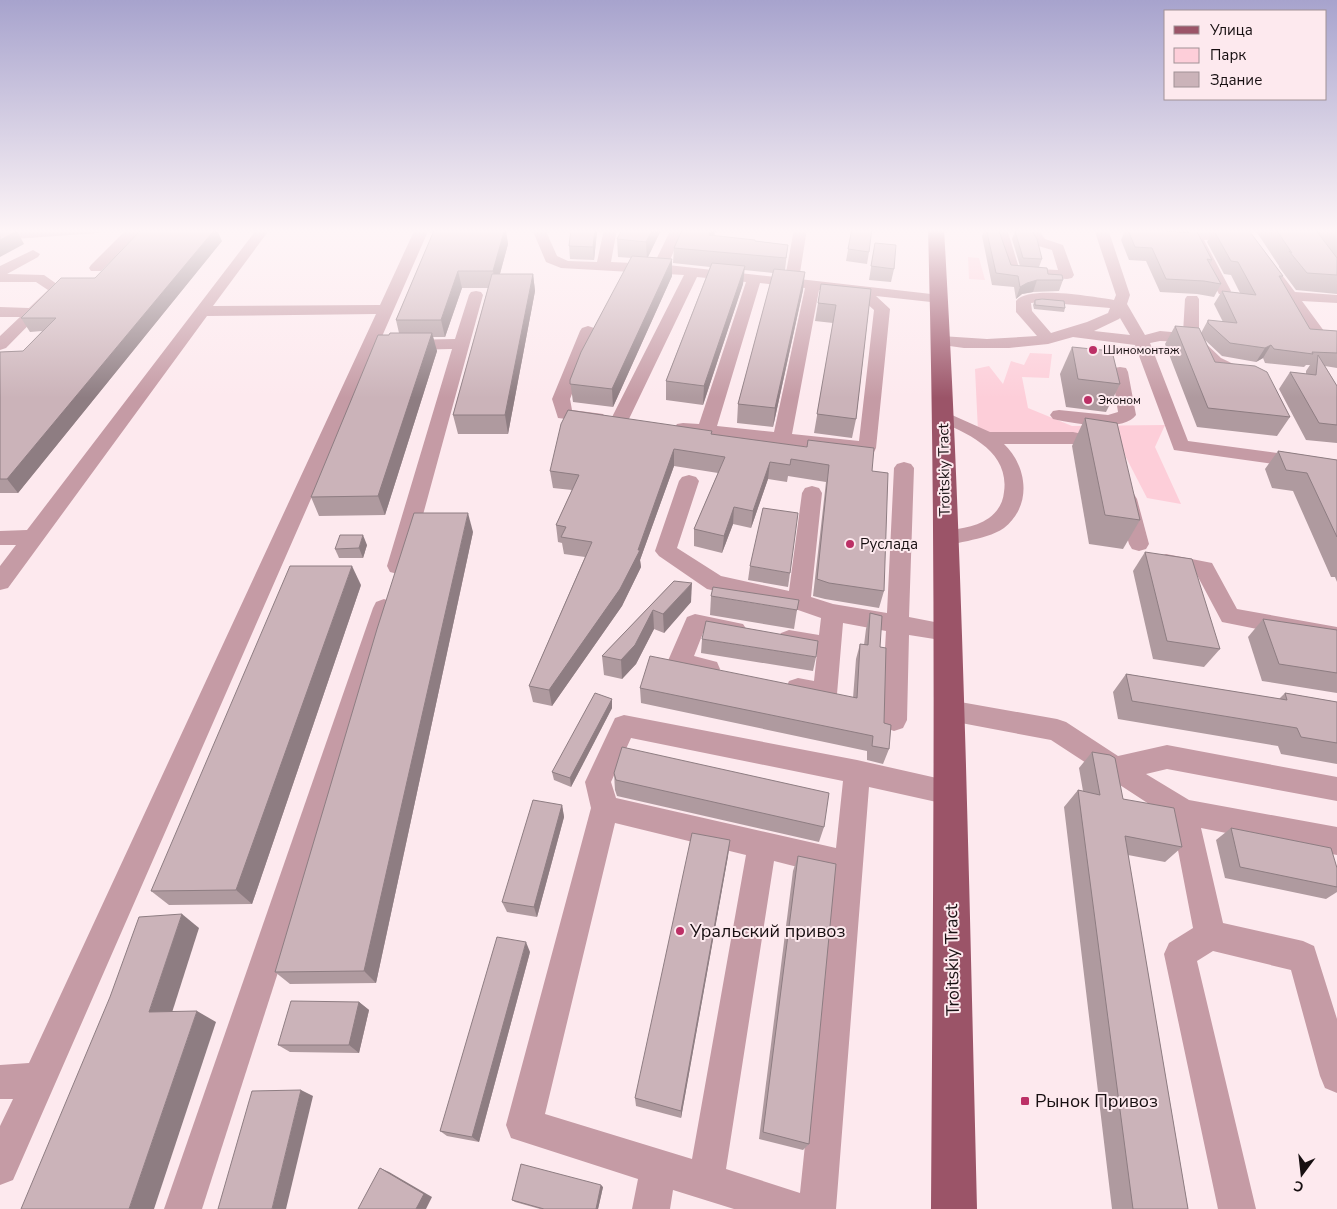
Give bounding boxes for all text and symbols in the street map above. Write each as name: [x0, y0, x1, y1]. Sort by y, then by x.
legend: [1164, 10, 1327, 100]
text: Улица: [1209, 20, 1253, 40]
text: Парк: [1210, 45, 1246, 65]
text: Здание: [1210, 70, 1262, 90]
place label: Шиномонтаж: [1103, 342, 1180, 358]
marker: Шиномонтаж: [1087, 344, 1099, 356]
place label: Эконом: [1098, 392, 1141, 408]
marker: Эконом: [1082, 394, 1094, 406]
street label: Troitskiy Tract: [933, 422, 955, 517]
place label: Руслада: [860, 534, 918, 554]
marker: Руслада: [844, 538, 856, 550]
street label: Troitskiy Tract: [939, 903, 965, 1016]
place label: Уральский привоз: [689, 919, 845, 943]
marker: Уральский привоз: [674, 925, 686, 937]
place label: Рынок Привоз: [1035, 1089, 1158, 1113]
marker: Рынок Привоз: [1019, 1095, 1031, 1107]
north arrow: [1277, 1149, 1327, 1199]
text: С: [1291, 1176, 1306, 1196]

